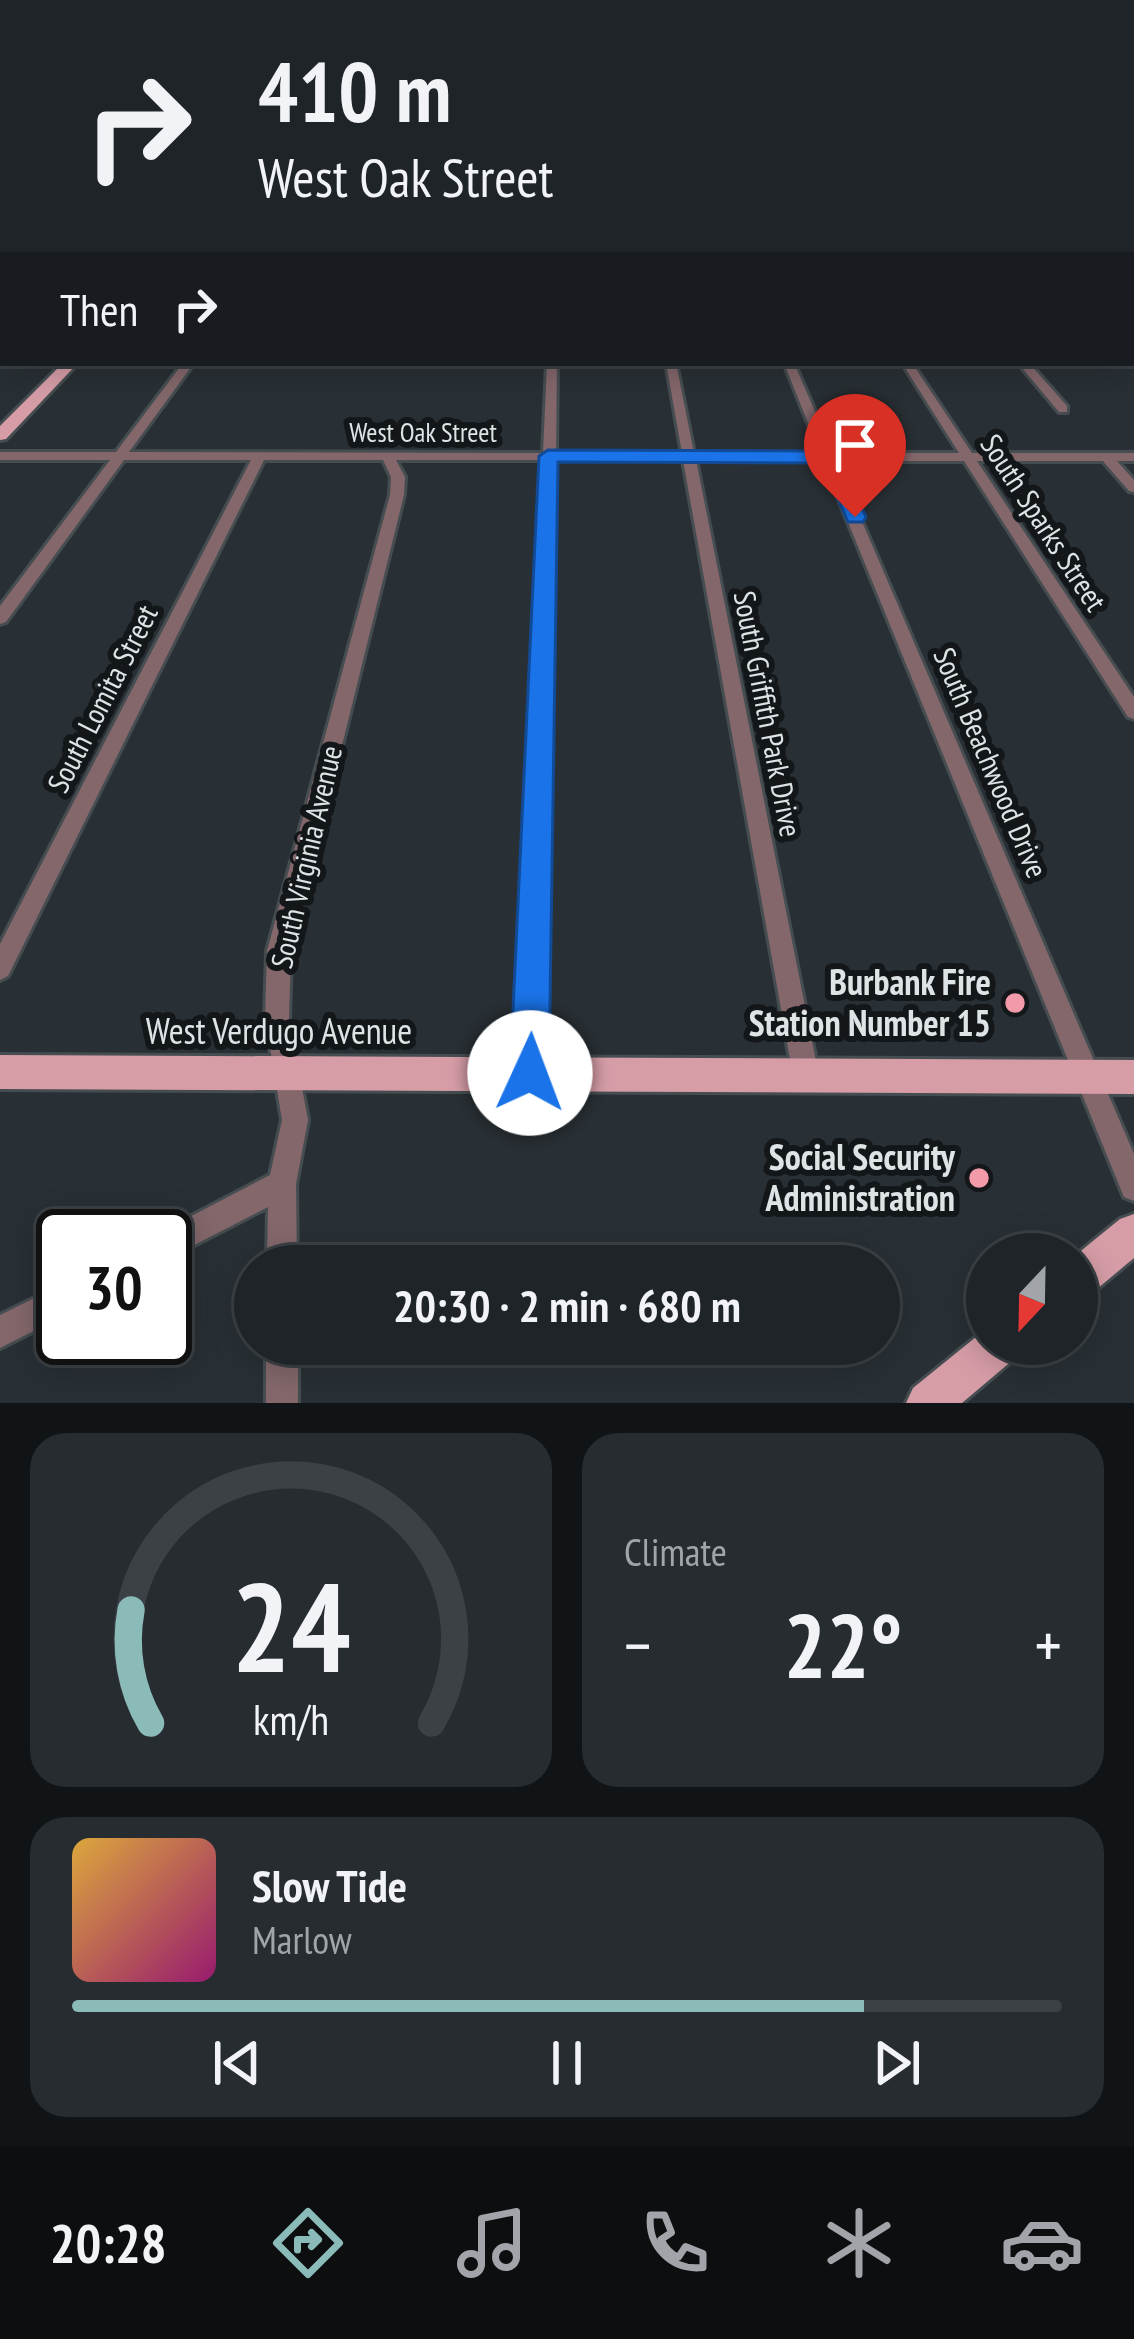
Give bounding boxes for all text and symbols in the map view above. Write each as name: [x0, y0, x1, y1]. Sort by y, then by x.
text: 410 m: [258, 36, 451, 145]
icon: right: [60, 48, 216, 204]
text: West Oak Street: [258, 142, 553, 212]
icon: right: [162, 276, 228, 342]
text: Then: [60, 280, 138, 338]
pin: [804, 394, 906, 517]
icon: arrive: [822, 412, 888, 478]
street label: West Oak Street: [349, 415, 497, 449]
street label: South Sparks Street: [973, 426, 1116, 619]
street label: South Griffith Park Drive: [726, 588, 811, 840]
street label: South Lomita Street: [38, 597, 166, 799]
street label: South Beachwood Drive: [925, 641, 1057, 883]
street label: South Virginia Avenue: [261, 742, 350, 972]
place label: Burbank Fire Station Number 15: [749, 958, 991, 1046]
marker: Burbank Fire Station Number 15: [1002, 990, 1028, 1016]
street label: West Verdugo Avenue: [146, 1007, 412, 1054]
position arrow: [467, 1010, 593, 1136]
place label: Social Security Administration: [764, 1133, 956, 1221]
marker: Social Security Administration: [966, 1165, 992, 1191]
speed limit sign: 30: [36, 1209, 192, 1365]
north arrow: [966, 1233, 1098, 1365]
map controls: [966, 1233, 1098, 1365]
text: 20:30 · 2 min · 680 m: [393, 1276, 741, 1334]
text: Climate: [624, 1526, 727, 1577]
text: 24: [231, 1545, 351, 1706]
text: 22°: [784, 1586, 902, 1703]
text: −: [624, 1602, 651, 1687]
text: +: [1035, 1602, 1062, 1687]
text: km/h: [253, 1691, 329, 1747]
text: Slow Tide: [252, 1856, 407, 1914]
text: Marlow: [252, 1914, 352, 1965]
icon: previous: [204, 2030, 270, 2096]
icon: pause: [534, 2030, 600, 2096]
icon: next: [864, 2030, 930, 2096]
icon: directions: [266, 2201, 350, 2285]
icon: music: [450, 2201, 534, 2285]
icon: phone: [633, 2201, 717, 2285]
icon: climate: [817, 2201, 901, 2285]
icon: car: [1000, 2201, 1084, 2285]
text: 20:28: [50, 2208, 167, 2278]

